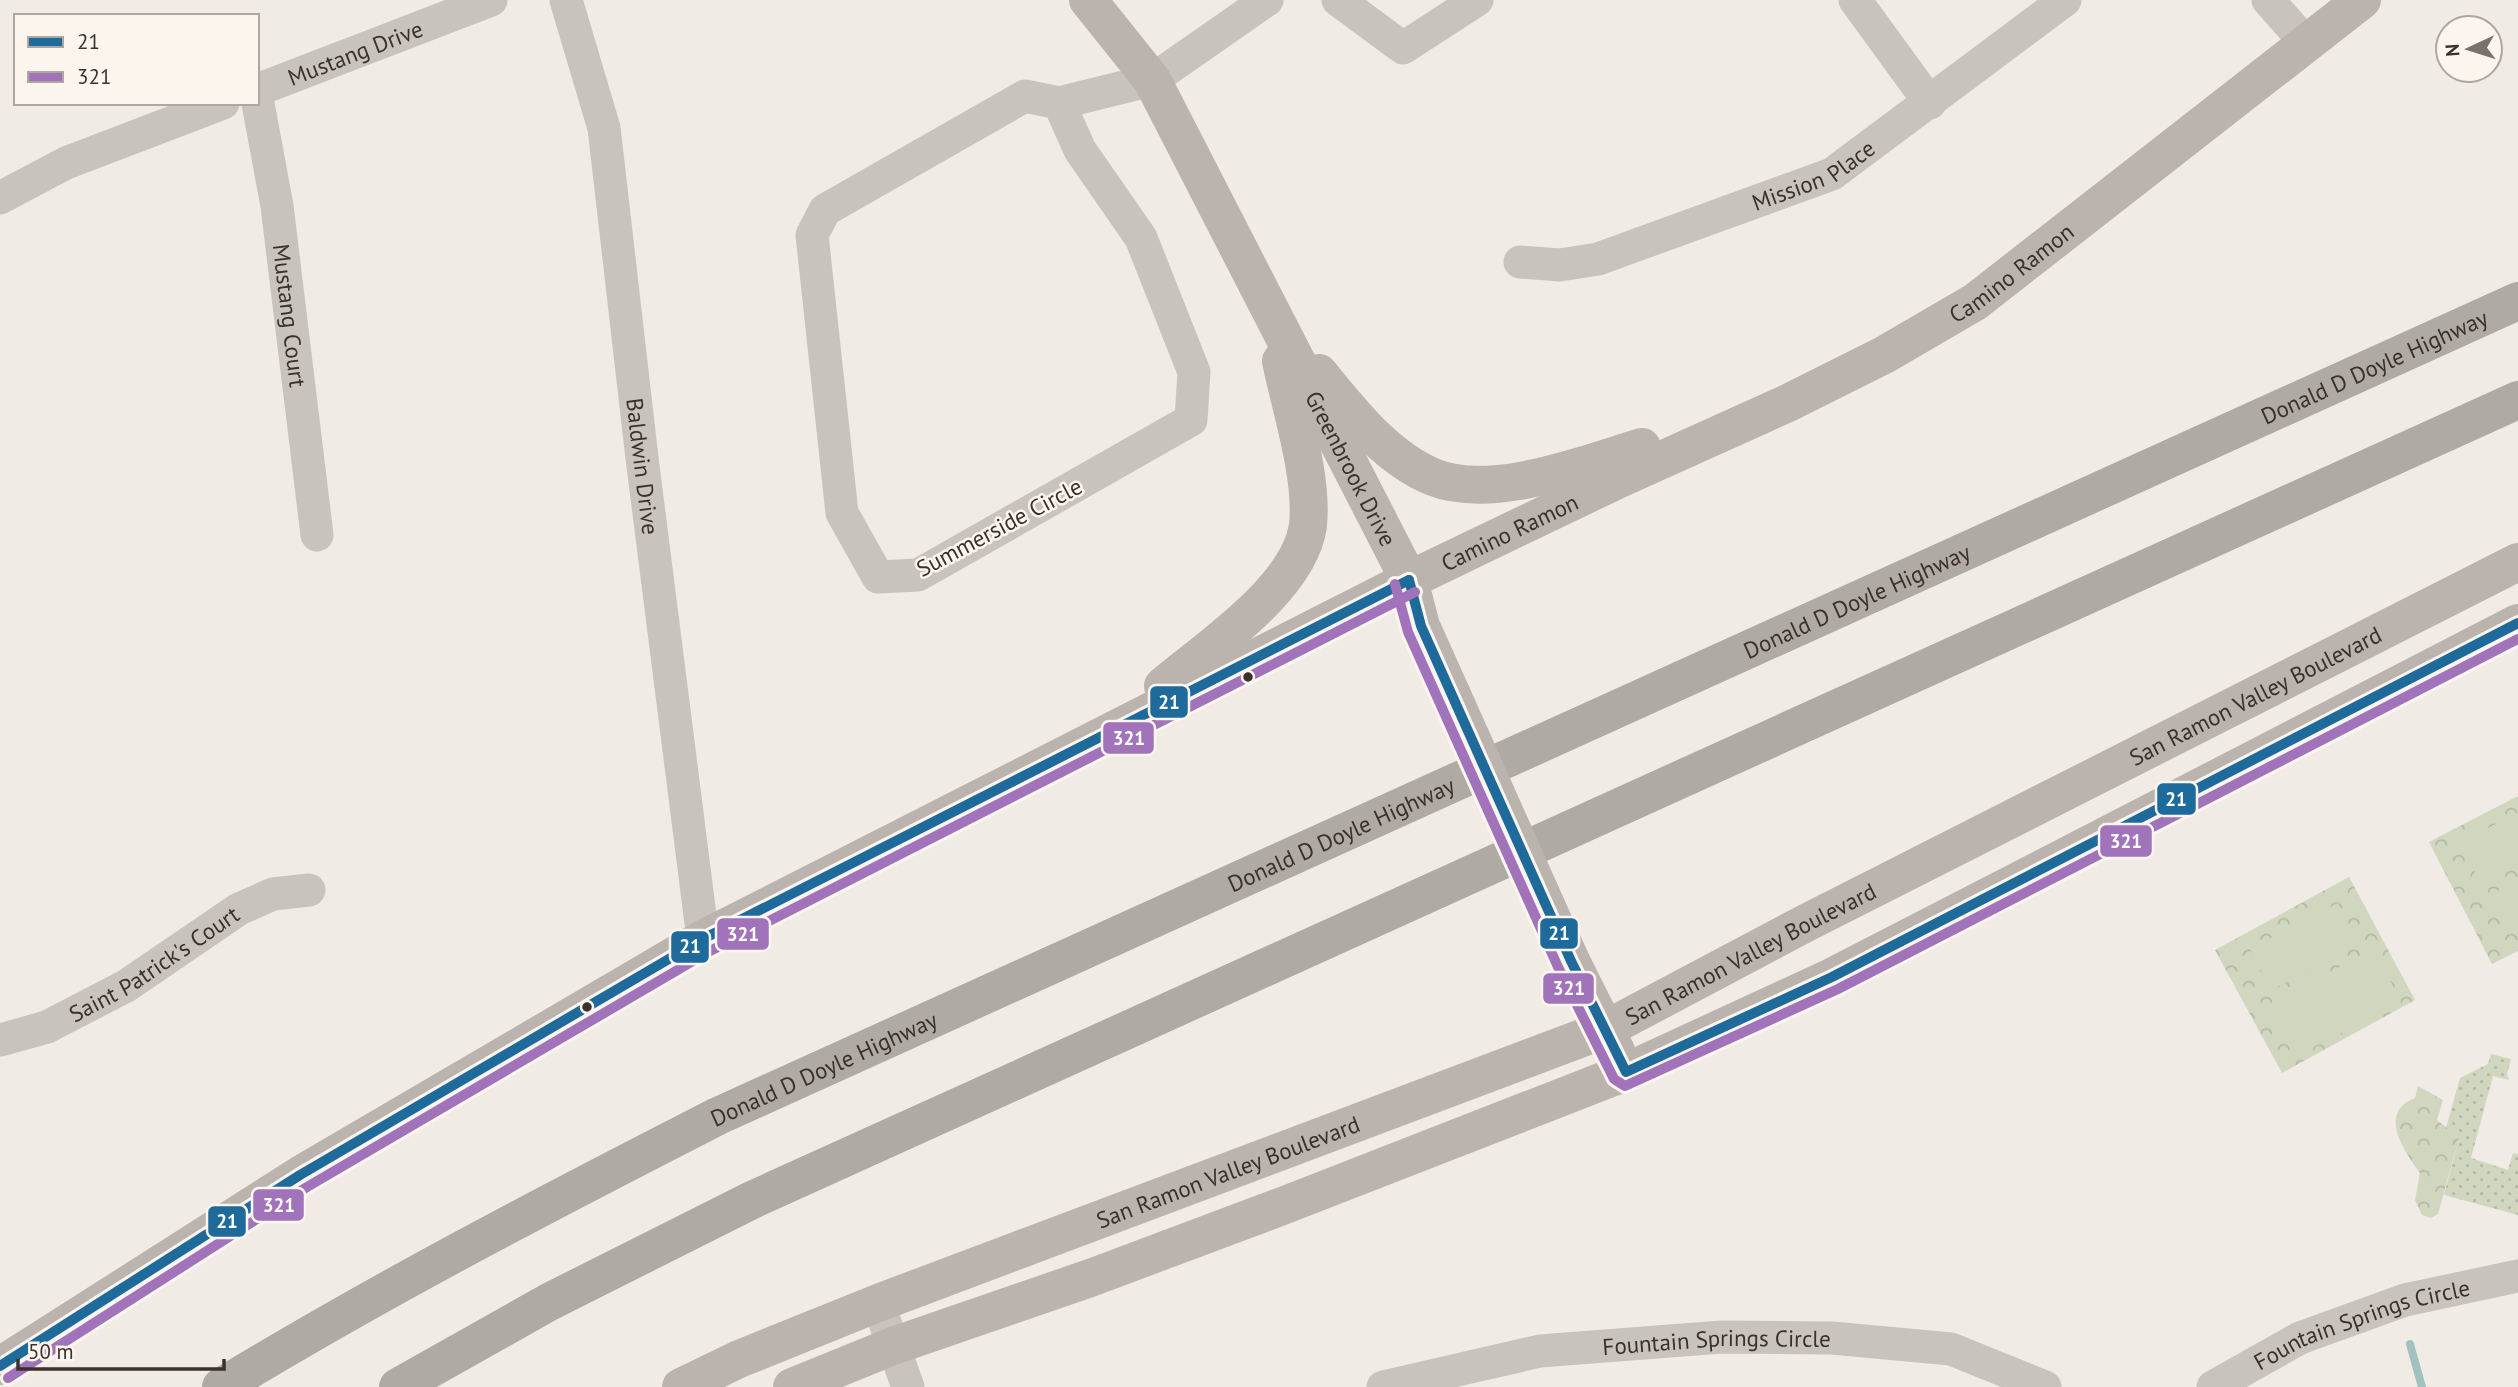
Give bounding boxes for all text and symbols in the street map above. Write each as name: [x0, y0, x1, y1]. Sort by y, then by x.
street label: Mustang Drive: [283, 13, 427, 91]
legend: [14, 14, 259, 105]
north arrow: [2434, 14, 2504, 84]
text: 21: [77, 28, 100, 55]
text: N: [2440, 43, 2464, 57]
text: 321: [77, 63, 111, 90]
street label: Mission Place: [1748, 133, 1880, 216]
street label: Camino Ramon: [1944, 216, 2079, 329]
street label: Mustang Court: [267, 242, 313, 389]
street label: Donald D Doyle Highway: [2256, 302, 2492, 430]
street label: Greenbrook Drive: [1300, 386, 1403, 551]
street label: Baldwin Drive: [621, 396, 666, 536]
street label: Summerside Circle: [911, 471, 1087, 583]
street label: Camino Ramon: [1436, 487, 1583, 577]
street label: Donald D Doyle Highway: [1739, 536, 1975, 664]
street label: San Ramon Valley Boulevard: [2124, 619, 2386, 771]
unlabelled marker: [1241, 670, 1255, 684]
line badge: 21: [1149, 685, 1189, 719]
text: 21: [1158, 690, 1180, 714]
line badge: 321: [1102, 721, 1155, 755]
text: 321: [1113, 726, 1145, 750]
street label: Donald D Doyle Highway: [1223, 770, 1459, 898]
line badge: 21: [2156, 782, 2197, 816]
text: 21: [2165, 787, 2187, 811]
line badge: 321: [2099, 824, 2153, 858]
text: 321: [2110, 829, 2142, 853]
street label: San Ramon Valley Boulevard: [1620, 876, 1880, 1031]
street label: Saint Patrick's Court: [64, 899, 244, 1028]
line badge: 321: [716, 917, 770, 951]
line badge: 21: [1539, 917, 1579, 950]
text: 21: [1548, 921, 1570, 945]
text: 321: [727, 922, 759, 946]
line badge: 21: [670, 930, 710, 964]
text: 21: [679, 934, 701, 958]
line badge: 321: [1542, 972, 1595, 1005]
text: 321: [1553, 976, 1585, 1000]
unlabelled marker: [580, 1000, 594, 1014]
street label: Donald D Doyle Highway: [706, 1004, 942, 1132]
street label: San Ramon Valley Boulevard: [1092, 1109, 1364, 1234]
line badge: 321: [252, 1188, 305, 1222]
text: 321: [263, 1193, 295, 1217]
line badge: 21: [207, 1205, 247, 1238]
text: 21: [216, 1209, 238, 1233]
street label: Fountain Springs Circle: [2248, 1272, 2472, 1376]
street label: Fountain Springs Circle: [1601, 1322, 1831, 1361]
scale bar: [18, 1328, 224, 1372]
text: 50 m: [28, 1338, 74, 1365]

